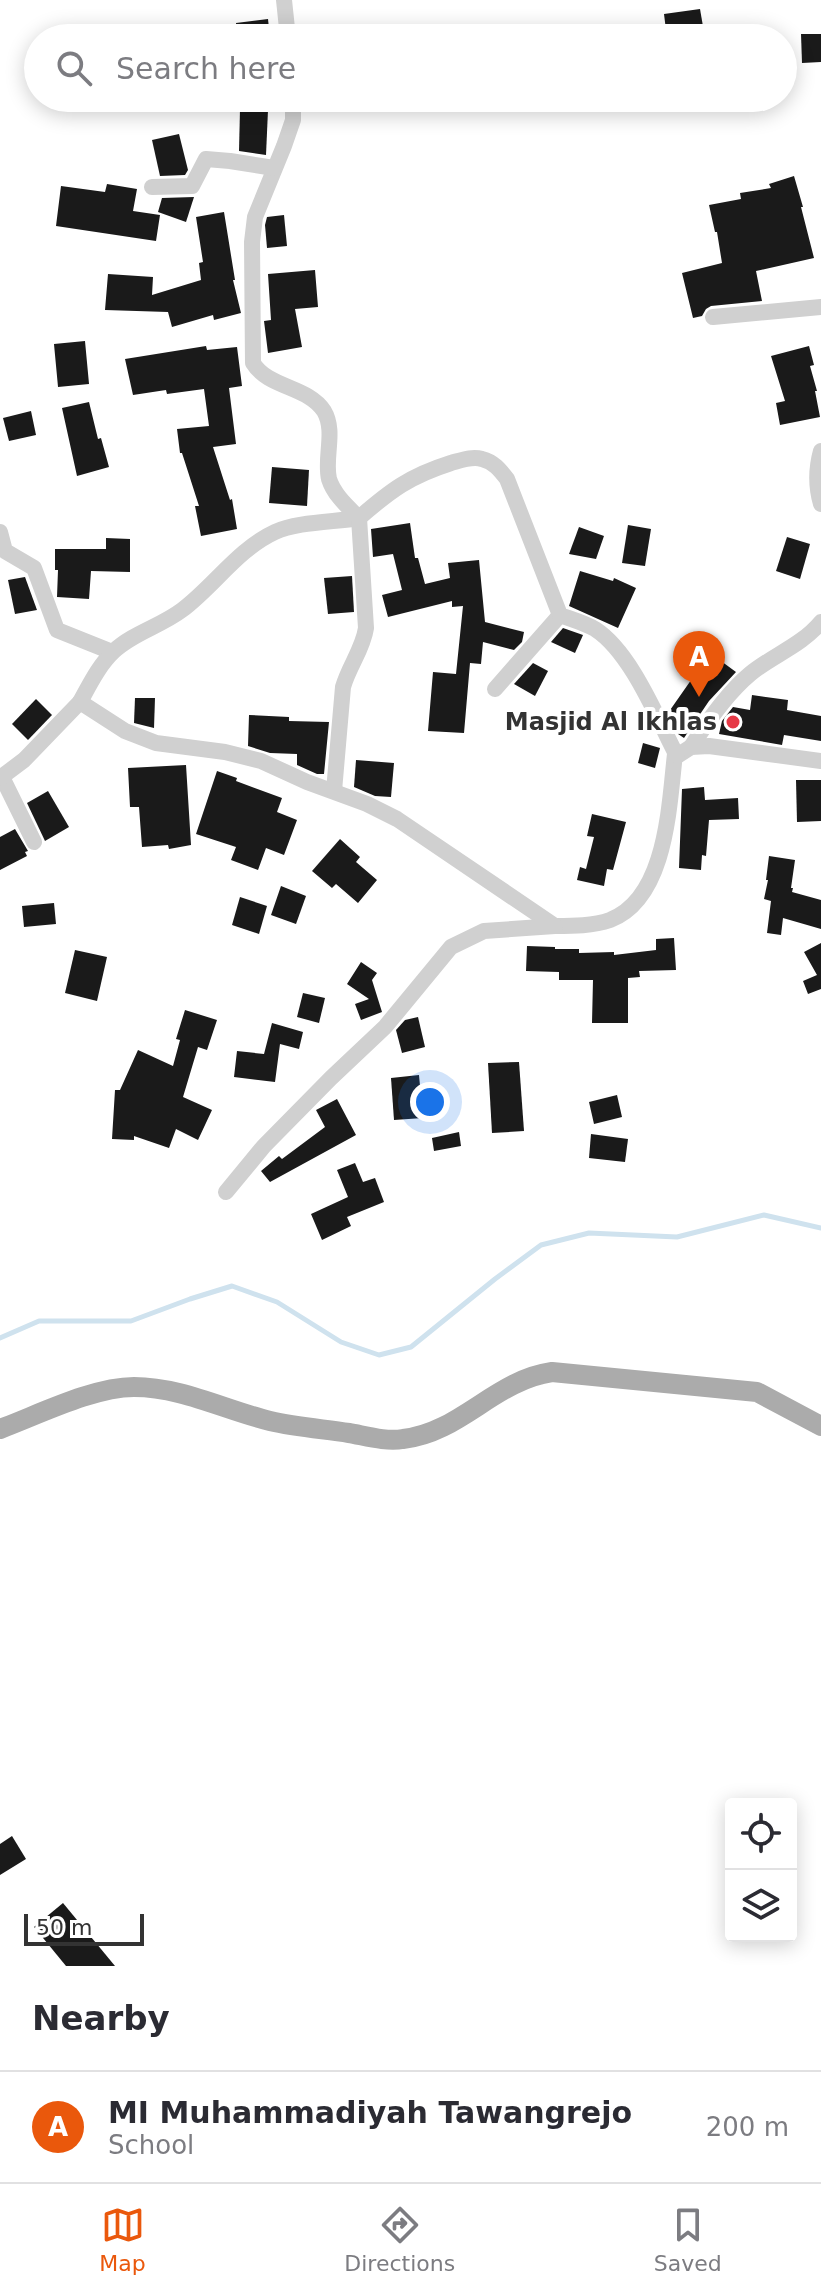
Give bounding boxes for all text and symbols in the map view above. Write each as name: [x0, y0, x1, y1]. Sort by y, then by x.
search box: [24, 24, 797, 112]
icon: search: [52, 46, 96, 90]
text: Search here: [116, 51, 296, 86]
pin: A: [673, 631, 725, 697]
place label: Masjid Al Ikhlas: [505, 708, 717, 736]
marker: Masjid Al Ikhlas: [724, 713, 742, 731]
your location: [410, 1082, 450, 1122]
map controls: [725, 1798, 797, 1942]
button: locate: [725, 1798, 797, 1870]
button: layers: [725, 1870, 797, 1942]
scale bar: [24, 1910, 144, 1946]
text: 50 m: [36, 1915, 92, 1940]
text: Nearby: [32, 1998, 170, 2038]
text: MI Muhammadiyah Tawangrejo: [108, 2095, 632, 2130]
text: A: [48, 2112, 68, 2142]
text: 200 m: [706, 2112, 789, 2142]
text: School: [108, 2130, 194, 2160]
tab: Map: [99, 2203, 146, 2276]
tab: Directions: [344, 2203, 455, 2276]
tab: Saved: [654, 2203, 722, 2276]

